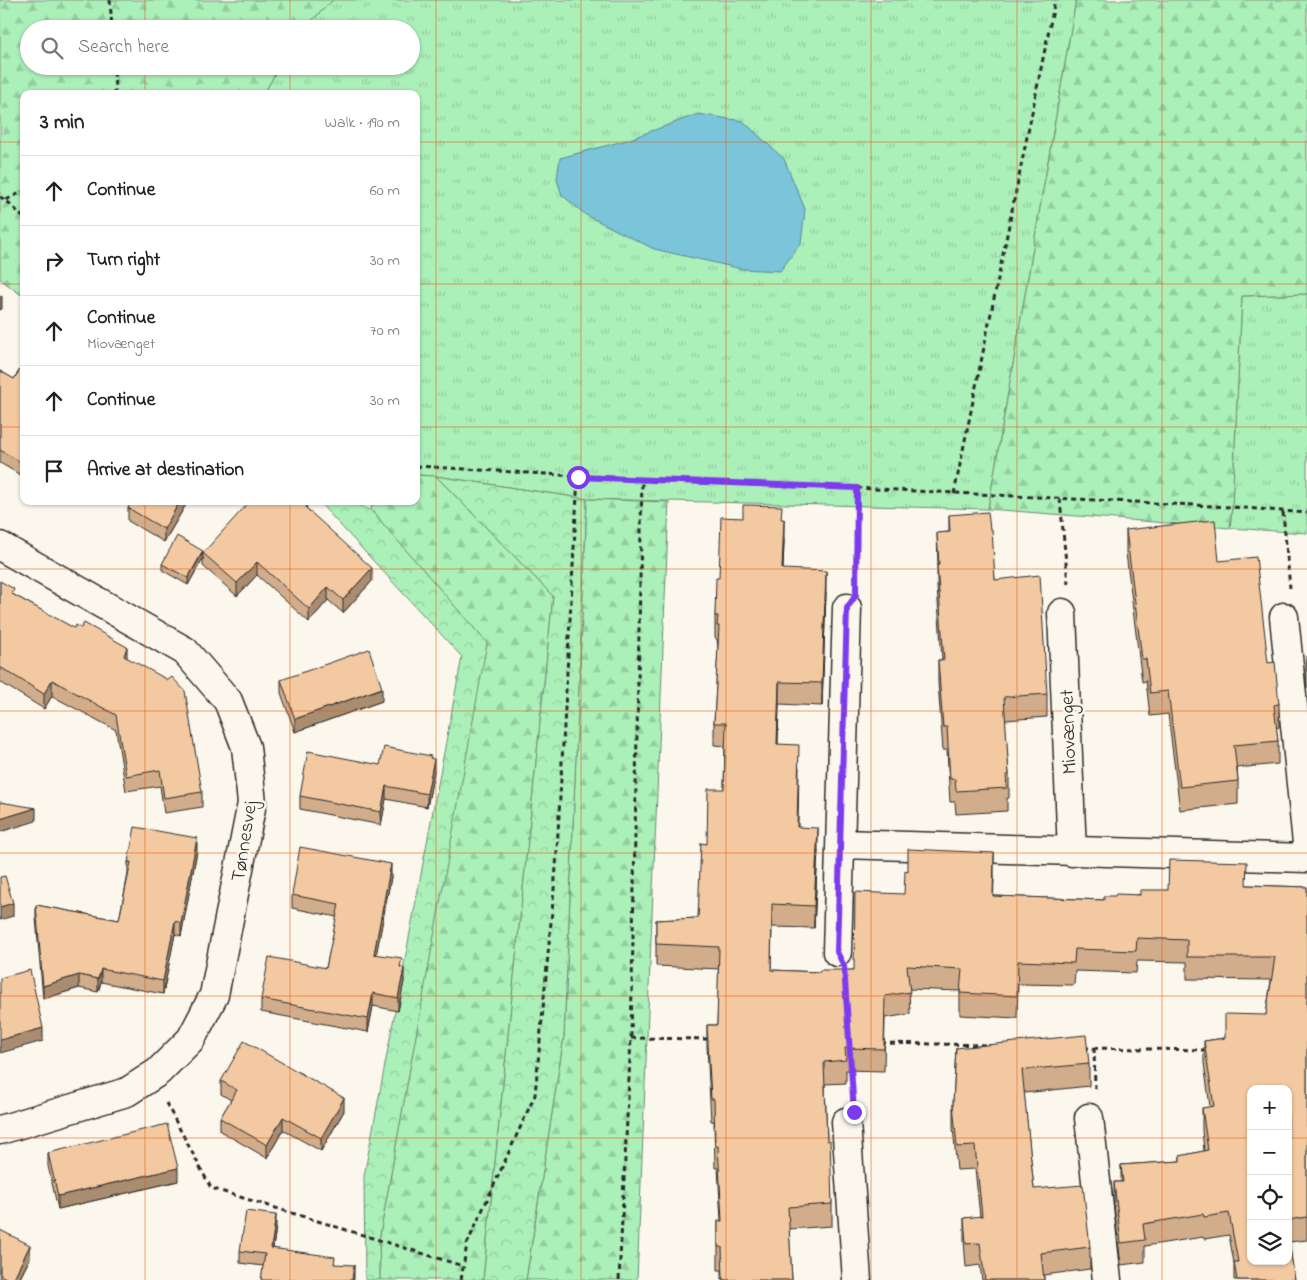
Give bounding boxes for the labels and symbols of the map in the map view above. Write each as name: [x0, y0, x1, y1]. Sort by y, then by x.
route start: [567, 466, 590, 489]
street label: Miovænget: [1054, 688, 1086, 775]
street label: Tønnesvej: [225, 798, 266, 884]
route end: [843, 1101, 866, 1124]

